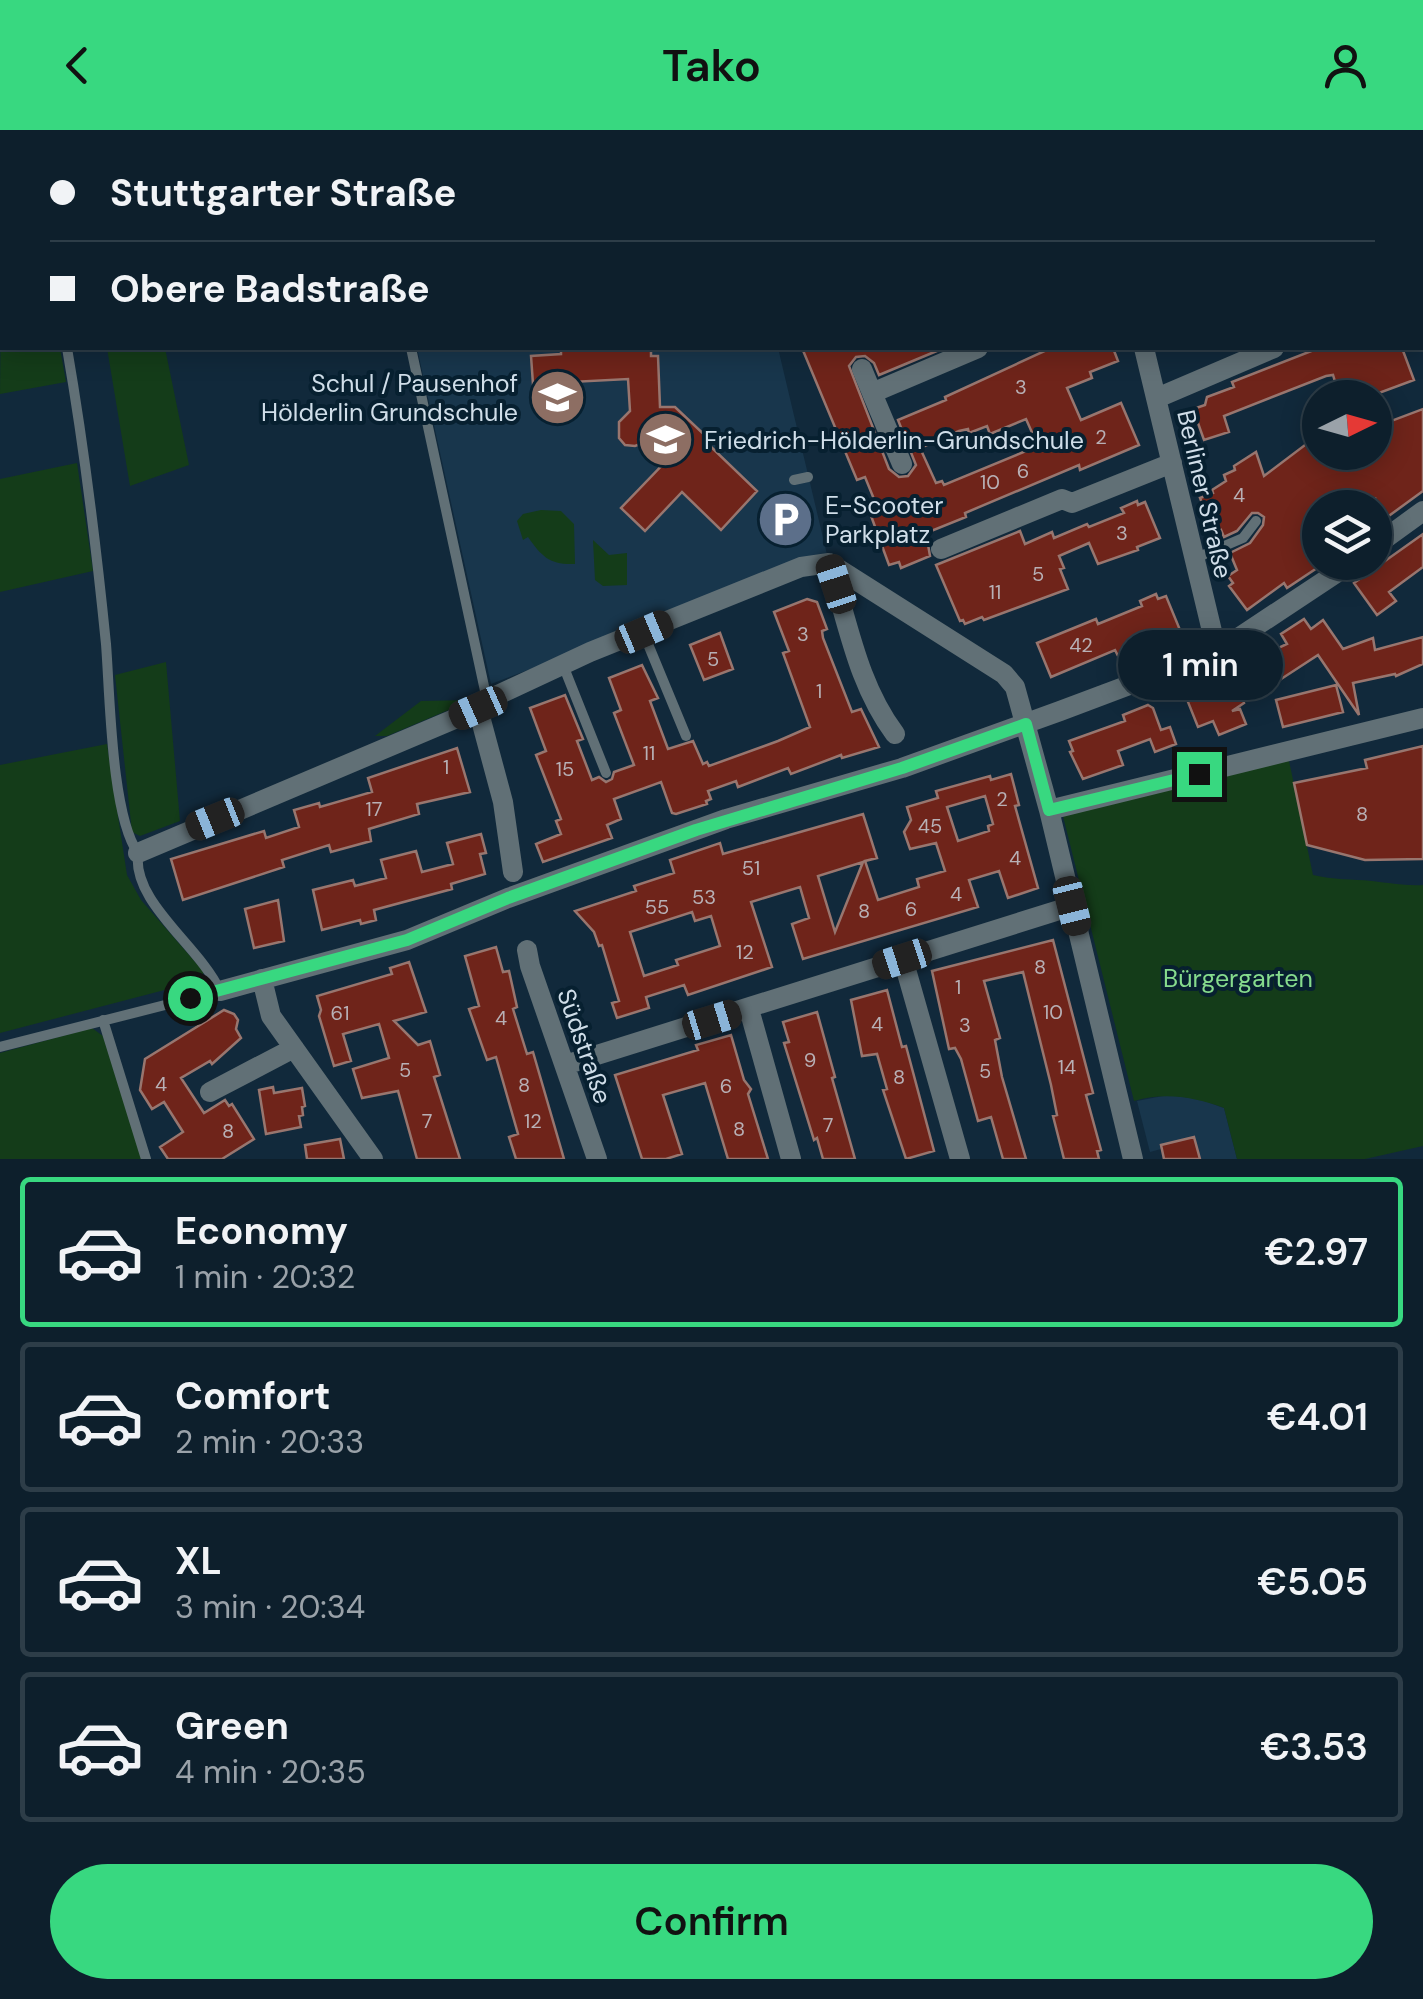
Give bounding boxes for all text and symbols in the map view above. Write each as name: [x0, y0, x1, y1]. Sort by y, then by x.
text: Tako: [662, 36, 761, 95]
icon: back: [50, 38, 105, 93]
icon: person: [1318, 38, 1373, 93]
text: Stuttgarter Straße: [110, 168, 456, 218]
text: Obere Badstraße: [110, 264, 430, 314]
place label: Schul / Pausenhof Hölderlin Grundschule: [261, 367, 518, 429]
school or university icon: Schul / Pausenhof Hölderlin Grundschule: [527, 367, 587, 427]
house number: 3: [1015, 374, 1027, 400]
north arrow: [1302, 380, 1392, 470]
map controls: [1302, 380, 1392, 580]
street label: Berliner Straße: [1169, 407, 1240, 582]
school or university icon: Friedrich-Hölderlin-Grundschule: [635, 410, 695, 470]
place label: Friedrich-Hölderlin-Grundschule: [704, 424, 1084, 457]
house number: 2: [1095, 424, 1107, 450]
house number: 6: [1017, 458, 1029, 484]
house number: 10: [980, 469, 1000, 495]
house number: 4: [1233, 482, 1245, 508]
parking icon: E-Scooter Parkplatz: [756, 489, 816, 549]
place label: E-Scooter Parkplatz: [825, 489, 944, 551]
button: layers: [1302, 490, 1392, 580]
house number: 3: [1116, 520, 1128, 546]
car: [812, 551, 860, 617]
house number: 5: [1032, 561, 1044, 587]
house number: 11: [989, 579, 1001, 605]
car: [611, 606, 677, 658]
house number: 3: [797, 621, 809, 647]
callout: 1 min: [1116, 629, 1282, 699]
house number: 42: [1069, 632, 1093, 658]
text: 1 min: [1162, 644, 1239, 686]
house number: 5: [707, 646, 719, 672]
house number: 1: [816, 678, 822, 704]
car: [444, 682, 512, 734]
house number: 11: [643, 740, 655, 766]
route end: [1177, 752, 1222, 797]
house number: 1: [443, 754, 449, 780]
house number: 15: [556, 756, 574, 782]
house number: 2: [996, 786, 1008, 812]
car: [182, 794, 248, 844]
house number: 17: [366, 796, 382, 822]
house number: 8: [1356, 801, 1368, 827]
house number: 45: [918, 813, 942, 839]
house number: 4: [1009, 845, 1021, 871]
house number: 51: [742, 855, 760, 881]
car: [1050, 873, 1094, 939]
house number: 4: [950, 881, 962, 907]
house number: 53: [692, 884, 716, 910]
house number: 55: [645, 894, 669, 920]
house number: 6: [905, 896, 917, 922]
house number: 8: [858, 898, 870, 924]
car: [869, 935, 935, 983]
house number: 12: [736, 939, 754, 965]
house number: 8: [1034, 954, 1046, 980]
park label: Bürgergarten: [1163, 962, 1313, 995]
house number: 1: [955, 974, 961, 1000]
route start: [168, 976, 213, 1021]
street label: Südstraße: [549, 984, 620, 1108]
car: [679, 997, 745, 1043]
house number: 10: [1043, 999, 1063, 1025]
house number: 61: [331, 1000, 349, 1026]
house number: 4: [495, 1005, 507, 1031]
house number: 4: [871, 1011, 883, 1037]
house number: 3: [959, 1012, 971, 1038]
house number: 9: [804, 1047, 816, 1073]
house number: 14: [1058, 1054, 1076, 1080]
house number: 5: [399, 1057, 411, 1083]
house number: 5: [979, 1058, 991, 1084]
house number: 8: [893, 1064, 905, 1090]
house number: 4: [155, 1071, 167, 1097]
house number: 8: [518, 1072, 530, 1098]
house number: 6: [720, 1073, 732, 1099]
house number: 7: [422, 1108, 432, 1134]
house number: 12: [524, 1108, 542, 1134]
house number: 7: [823, 1112, 833, 1138]
house number: 8: [733, 1116, 745, 1142]
house number: 8: [222, 1118, 234, 1144]
text: Economy: [175, 1206, 348, 1256]
icon: car: [55, 1207, 145, 1297]
text: €2.97: [1265, 1227, 1368, 1277]
text: 1 min · 20:32: [175, 1256, 355, 1298]
text: Comfort: [175, 1371, 331, 1421]
icon: car: [55, 1372, 145, 1462]
text: €4.01: [1267, 1392, 1368, 1442]
text: 2 min · 20:33: [175, 1421, 364, 1463]
text: XL: [175, 1536, 222, 1586]
icon: car: [55, 1537, 145, 1627]
text: €5.05: [1257, 1557, 1368, 1607]
text: 3 min · 20:34: [175, 1586, 365, 1628]
text: Green: [175, 1701, 289, 1751]
icon: car: [55, 1702, 145, 1792]
text: €3.53: [1260, 1722, 1368, 1772]
text: 4 min · 20:35: [175, 1751, 366, 1793]
button: Confirm: [50, 1864, 1373, 1979]

